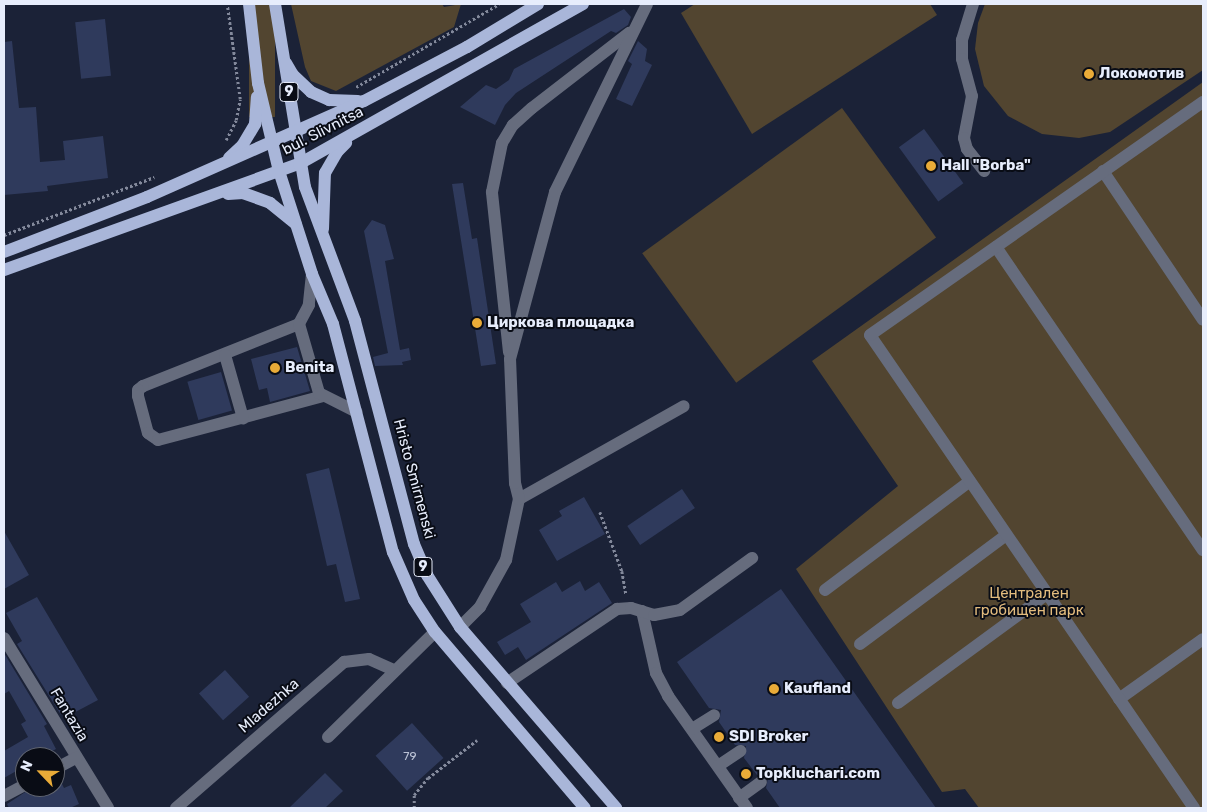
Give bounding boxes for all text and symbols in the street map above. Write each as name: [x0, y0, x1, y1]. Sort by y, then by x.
place label: Локомотив: [1099, 65, 1184, 83]
marker: Локомотив: [1083, 68, 1095, 80]
road number: 9: [279, 80, 299, 104]
street label: bul. Slivnitsa: [279, 103, 367, 159]
place label: Hall "Borba": [941, 157, 1031, 175]
marker: Hall "Borba": [925, 160, 937, 172]
place label: Циркова площадка: [487, 314, 634, 332]
marker: Циркова площадка: [471, 317, 483, 329]
place label: Benita: [285, 359, 334, 377]
marker: Benita: [269, 362, 281, 374]
street label: Hristo Smirnenski: [389, 417, 439, 541]
road number: 9: [413, 556, 433, 578]
park label: Централен гробищен парк: [974, 584, 1084, 619]
street label: Mladezhka: [235, 675, 303, 737]
place label: Kaufland: [784, 680, 851, 698]
marker: Kaufland: [768, 683, 780, 695]
street label: Fantazia: [46, 685, 92, 745]
place label: SDI Broker: [729, 728, 808, 746]
marker: SDI Broker: [713, 731, 725, 743]
north arrow: [15, 747, 65, 797]
house number: 79: [403, 750, 417, 764]
text: N: [17, 758, 37, 774]
place label: Topkluchari.com: [756, 765, 880, 783]
marker: Topkluchari.com: [740, 768, 752, 780]

